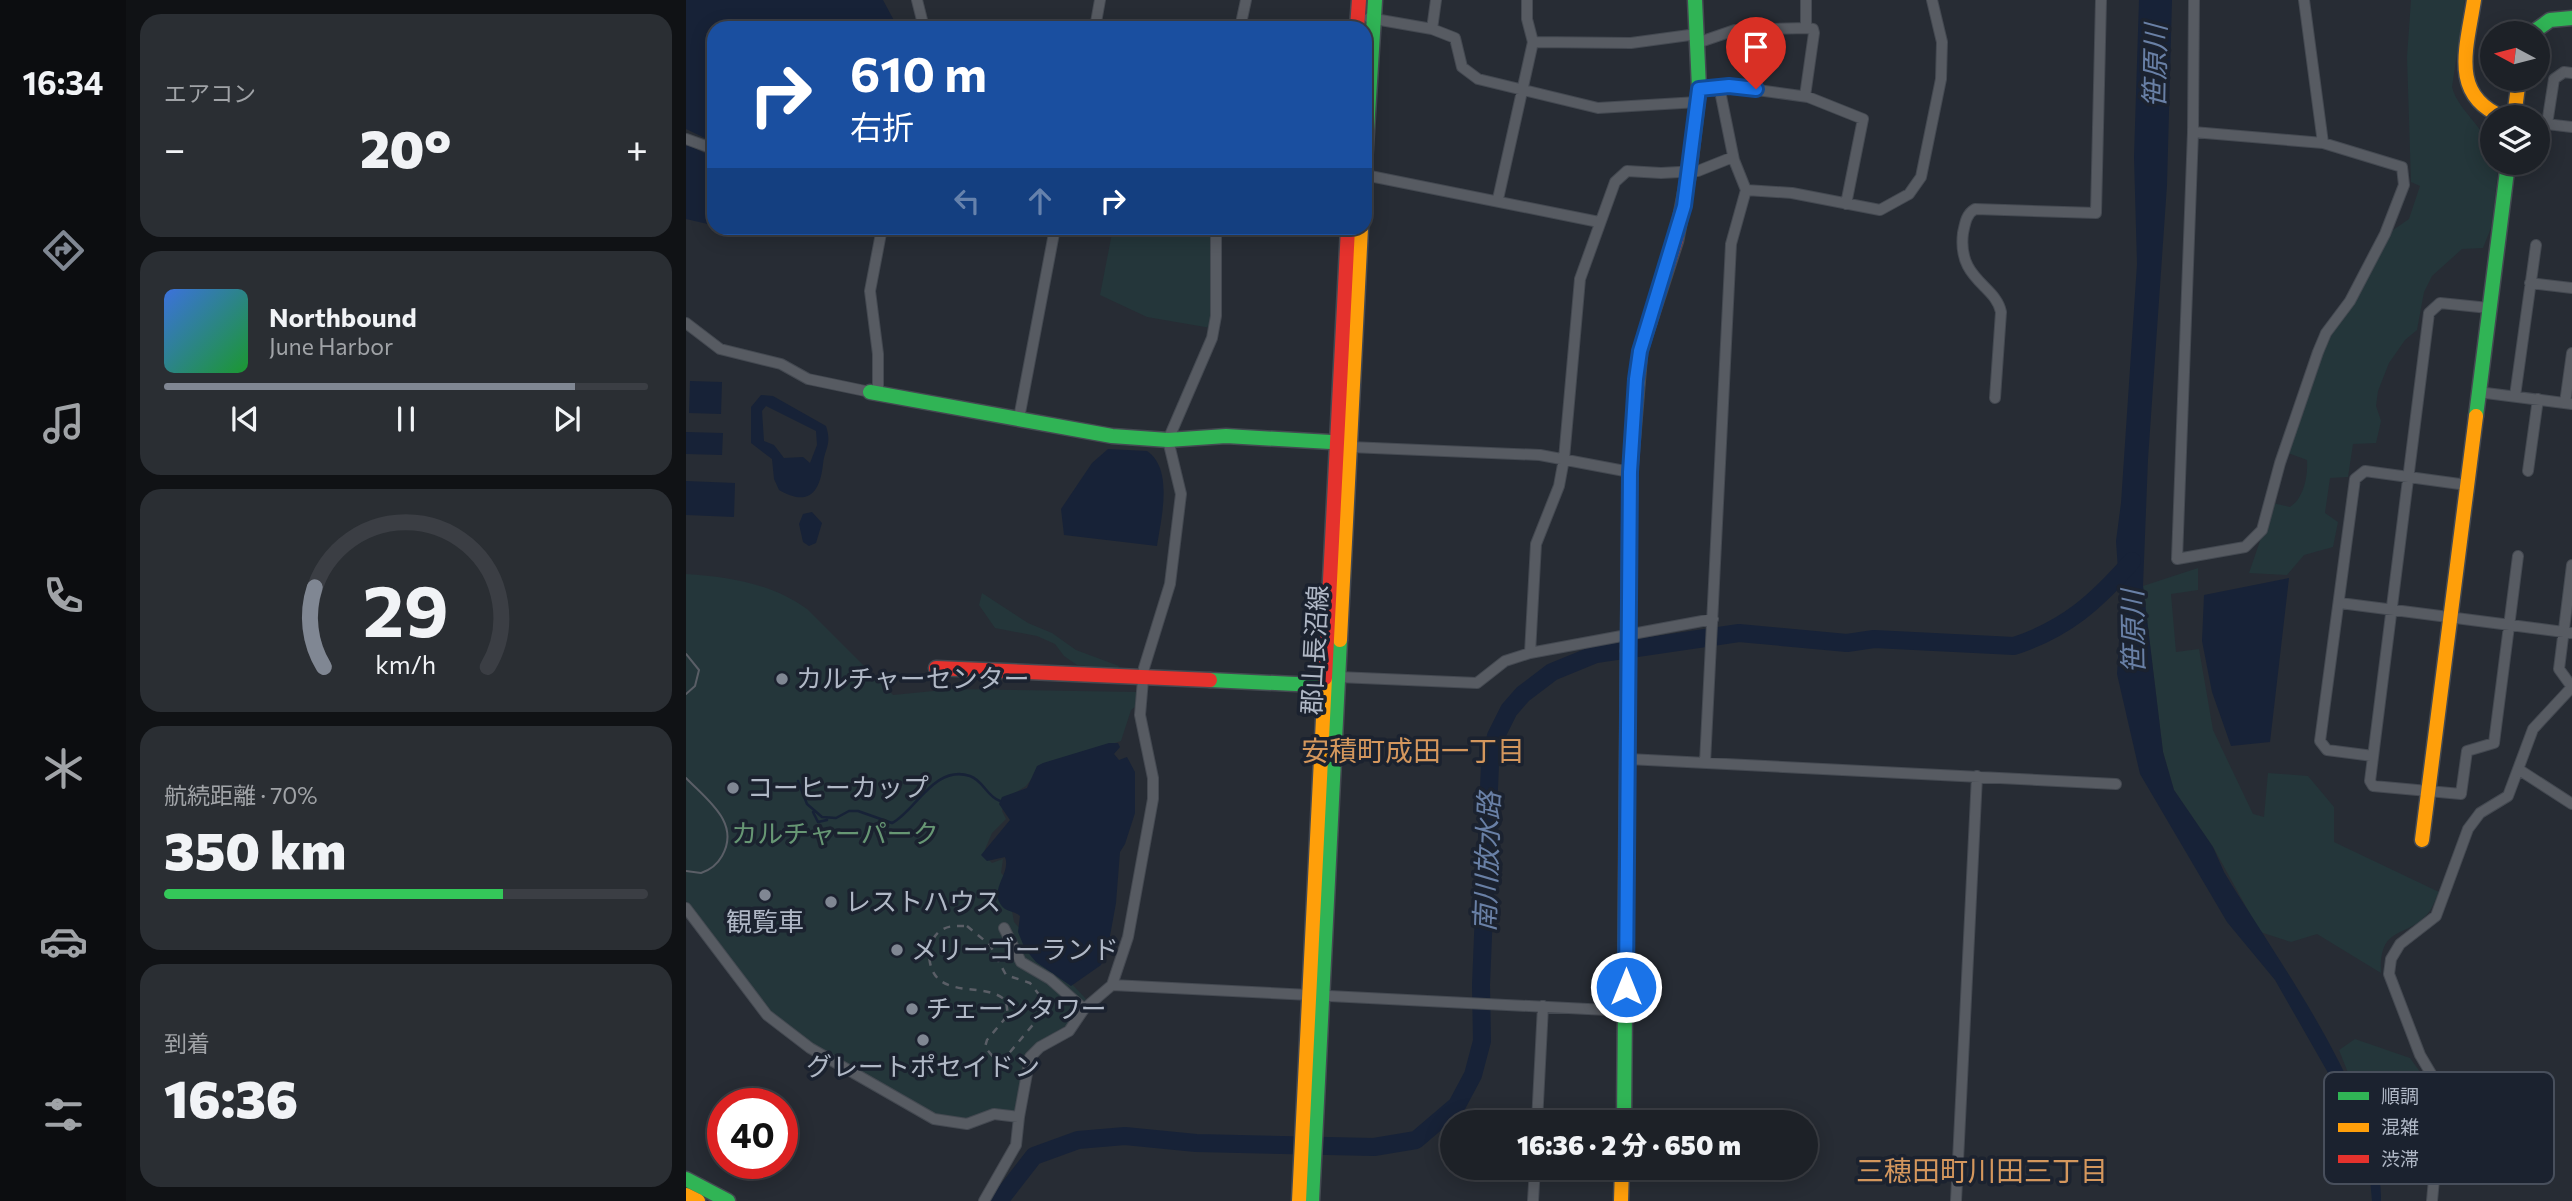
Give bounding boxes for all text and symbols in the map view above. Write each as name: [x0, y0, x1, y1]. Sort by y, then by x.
pin: [1726, 17, 1786, 89]
water label: 笹原川: [2136, 21, 2172, 108]
north arrow: [2480, 21, 2550, 91]
map controls: [2480, 21, 2550, 175]
icon: arrive: [1737, 28, 1775, 66]
text: 610 m: [850, 42, 987, 102]
icon: right: [735, 49, 826, 140]
text: 16:34: [23, 62, 103, 102]
text: エアコン: [164, 79, 256, 107]
button: layers: [2480, 105, 2550, 175]
text: 右折: [850, 106, 914, 146]
text: 20°: [360, 115, 451, 179]
text: −: [164, 124, 186, 171]
text: +: [626, 124, 648, 171]
icon: left: [948, 182, 986, 220]
icon: ahead: [1021, 182, 1059, 220]
icon: right: [1094, 182, 1132, 220]
icon: directions: [39, 226, 88, 275]
text: Northbound: [269, 301, 417, 332]
text: June Harbor: [269, 332, 393, 360]
icon: music: [39, 399, 88, 448]
icon: previous: [226, 400, 264, 438]
icon: pause: [387, 400, 425, 438]
icon: next: [548, 400, 586, 438]
text: 29: [363, 563, 449, 652]
icon: phone: [39, 571, 88, 620]
street label: 郡山長沼線: [1295, 584, 1332, 716]
water label: 笹原川: [2114, 587, 2150, 674]
text: km/h: [376, 648, 436, 678]
place label: カルチャーセンター: [796, 662, 1030, 693]
marker: カルチャーセンター: [774, 671, 790, 687]
district label: 安積町成田一丁目: [1301, 733, 1525, 767]
icon: climate: [39, 744, 88, 793]
place label: コーヒーカップ: [747, 771, 929, 802]
marker: コーヒーカップ: [725, 780, 741, 796]
text: 航続距離 · 70%: [164, 781, 318, 809]
water label: 南川放水路: [1467, 789, 1506, 933]
text: 350 km: [164, 817, 346, 881]
park label: カルチャーパーク: [731, 817, 939, 848]
place label: レストハウス: [845, 885, 1001, 916]
marker: 観覧車: [757, 887, 773, 903]
marker: レストハウス: [823, 894, 839, 910]
place label: 観覧車: [726, 905, 804, 936]
icon: car: [39, 917, 88, 966]
place label: メリーゴーランド: [911, 933, 1119, 964]
marker: メリーゴーランド: [889, 942, 905, 958]
position arrow: [1589, 950, 1663, 1024]
place label: チェーンタワー: [926, 992, 1107, 1023]
marker: チェーンタワー: [904, 1001, 920, 1017]
text: 到着: [164, 1029, 210, 1057]
marker: グレートポセイドン: [915, 1032, 931, 1048]
place label: グレートポセイドン: [806, 1050, 1040, 1081]
text: 16:36: [164, 1065, 298, 1129]
legend: [2324, 1072, 2554, 1184]
text: 順調: [2381, 1084, 2419, 1107]
speed limit sign: 40: [707, 1088, 798, 1179]
icon: filters: [39, 1090, 88, 1139]
text: 混雑: [2381, 1115, 2419, 1138]
text: 16:36 · 2 分 · 650 m: [1517, 1129, 1741, 1160]
text: 渋滞: [2381, 1147, 2419, 1170]
district label: 三穂田町川田三丁目: [1856, 1153, 2108, 1187]

